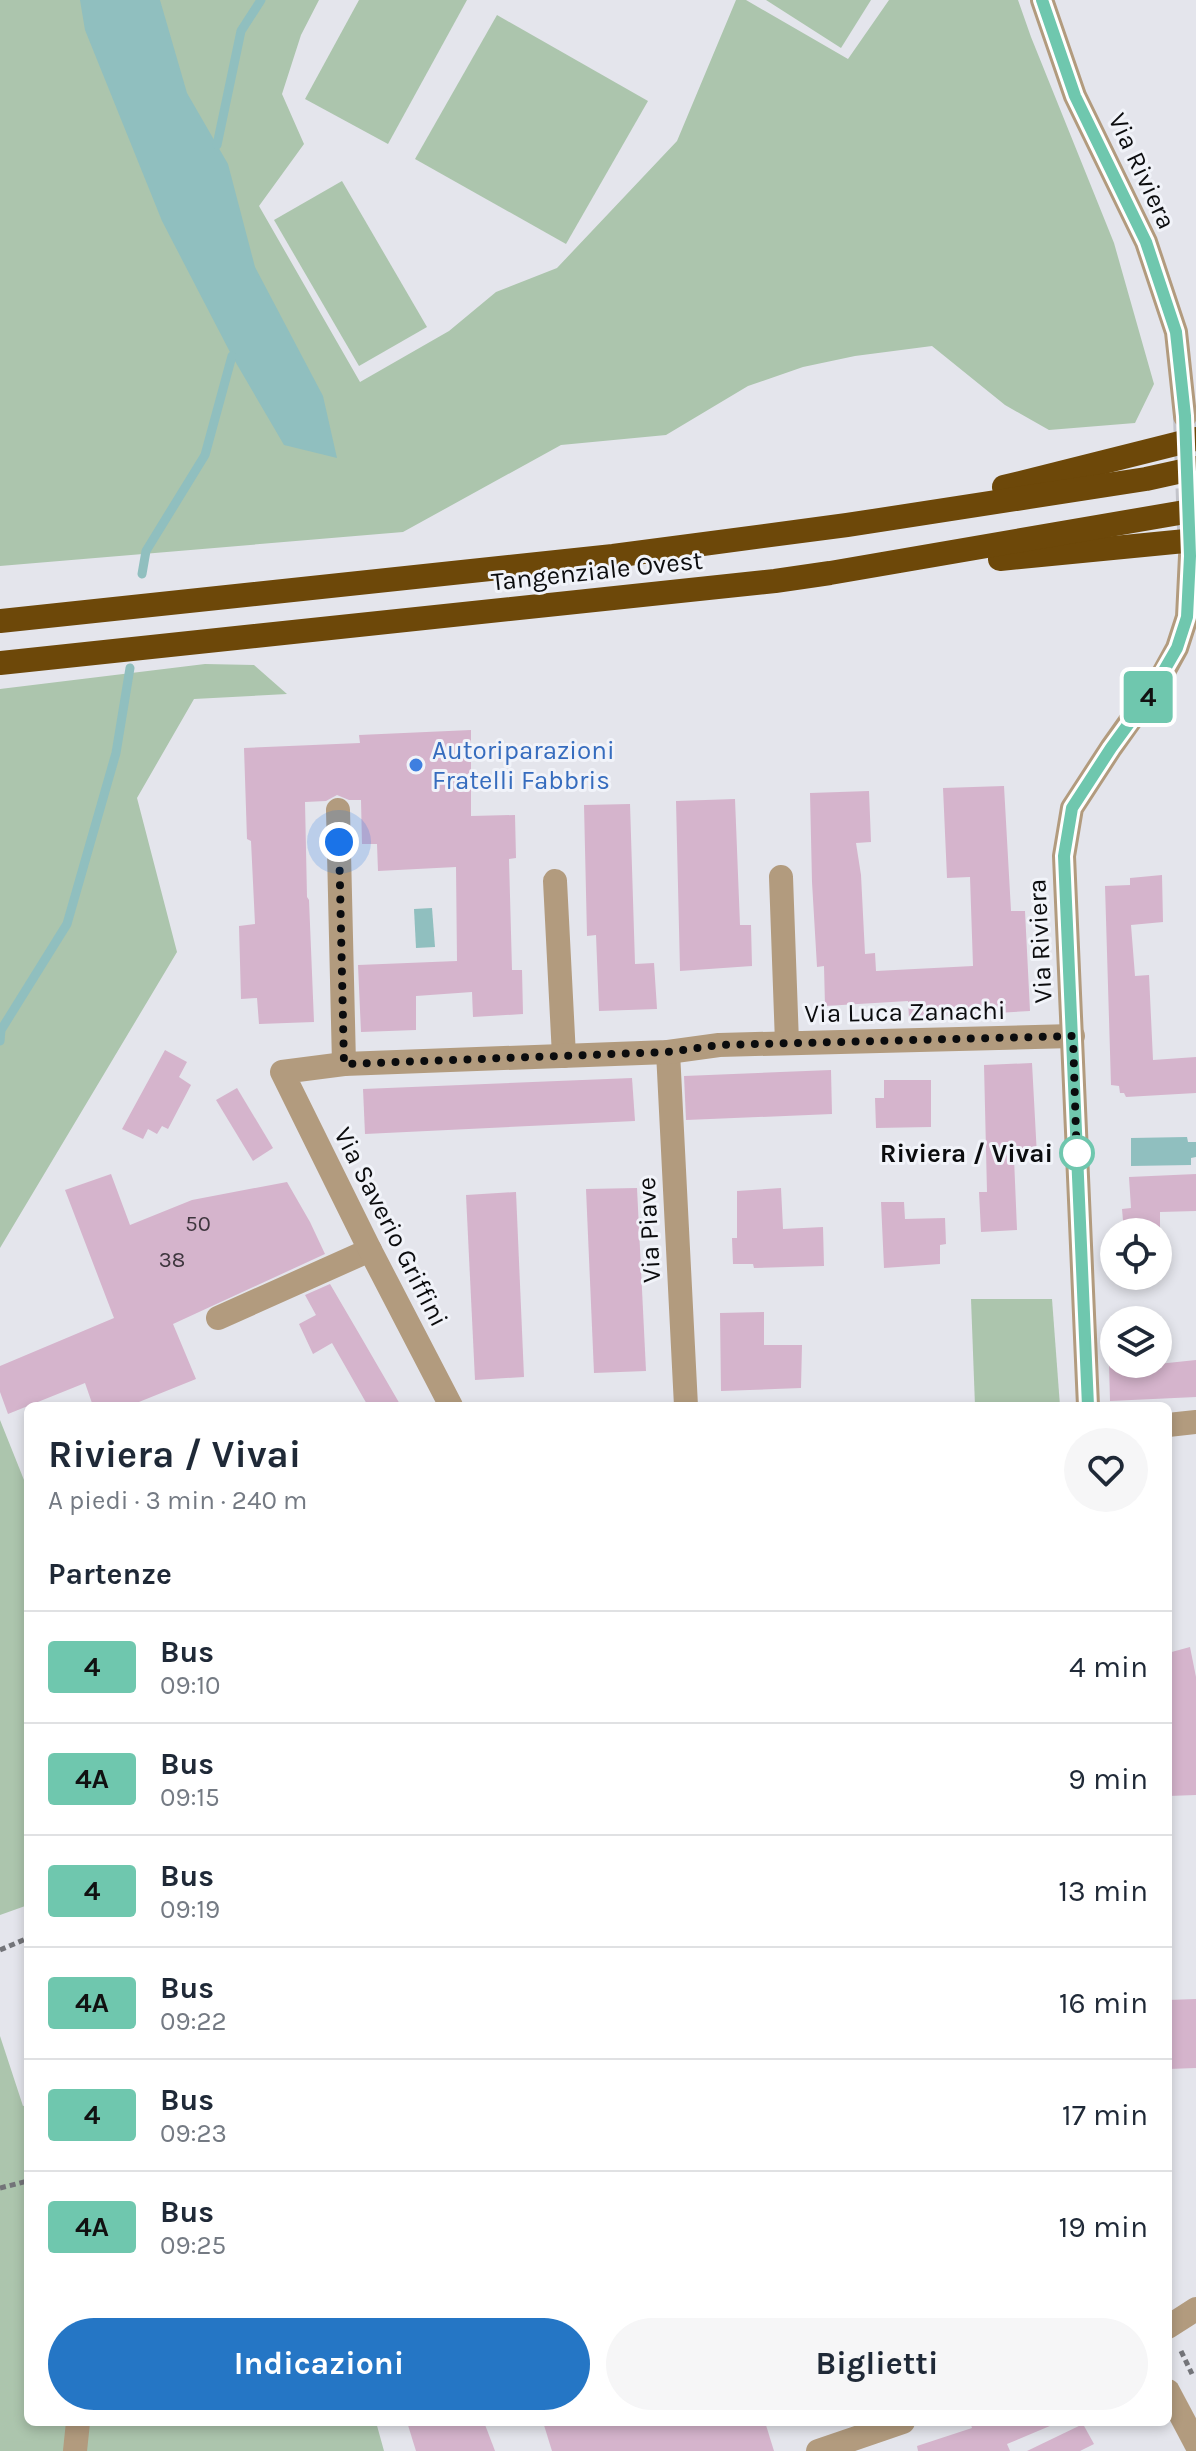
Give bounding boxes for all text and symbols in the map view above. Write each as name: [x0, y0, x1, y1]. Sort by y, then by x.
street label: Via Riviera: [1102, 108, 1182, 234]
street label: Tangenziale Ovest: [490, 544, 704, 598]
line badge: 4: [1122, 671, 1174, 723]
text: 4: [1140, 680, 1156, 713]
place label: Autoriparazioni Fratelli Fabbris: [432, 735, 615, 796]
marker: Autoriparazioni Fratelli Fabbris: [407, 756, 425, 774]
your location: [319, 822, 359, 862]
street label: Via Riviera: [1021, 878, 1059, 1004]
street label: Via Luca Zanachi: [804, 995, 1006, 1029]
street label: Via Saverio Griffini: [327, 1122, 455, 1332]
marker: Riviera / Vivai: [1060, 1136, 1094, 1170]
place label: Riviera / Vivai: [880, 1138, 1053, 1169]
street label: Via Piave: [631, 1176, 667, 1284]
house number: 50: [185, 1211, 211, 1237]
map controls: [1100, 1218, 1172, 1378]
button: locate: [1100, 1218, 1172, 1290]
house number: 38: [159, 1247, 185, 1273]
button: layers: [1100, 1306, 1172, 1378]
button: heart: [1064, 1428, 1148, 1512]
text: Riviera / Vivai: [48, 1432, 301, 1477]
text: A piedi · 3 min · 240 m: [48, 1485, 307, 1516]
text: Partenze: [48, 1556, 172, 1592]
text: Bus: [160, 1634, 214, 1670]
text: 4 min: [1069, 1649, 1148, 1685]
text: 4: [84, 1650, 100, 1683]
text: 09:10: [160, 1670, 221, 1701]
text: Bus: [160, 1746, 214, 1782]
text: 9 min: [1068, 1761, 1148, 1797]
text: 4A: [75, 1762, 109, 1795]
text: 09:15: [160, 1782, 220, 1813]
text: Bus: [160, 1858, 214, 1894]
text: 13 min: [1058, 1873, 1148, 1909]
text: 4: [84, 1874, 100, 1907]
text: 09:19: [160, 1894, 220, 1925]
text: Bus: [160, 1970, 214, 2006]
text: 16 min: [1059, 1985, 1148, 2021]
text: 4A: [75, 1986, 109, 2019]
text: 09:22: [160, 2006, 227, 2037]
text: Bus: [160, 2082, 214, 2118]
text: 17 min: [1062, 2097, 1148, 2133]
text: 4: [84, 2098, 100, 2131]
text: 09:23: [160, 2118, 227, 2149]
text: Bus: [160, 2194, 214, 2230]
text: 19 min: [1058, 2209, 1148, 2245]
text: 4A: [75, 2210, 109, 2243]
text: 09:25: [160, 2230, 226, 2261]
button: Indicazioni: [48, 2318, 590, 2410]
button: Biglietti: [606, 2318, 1148, 2410]

